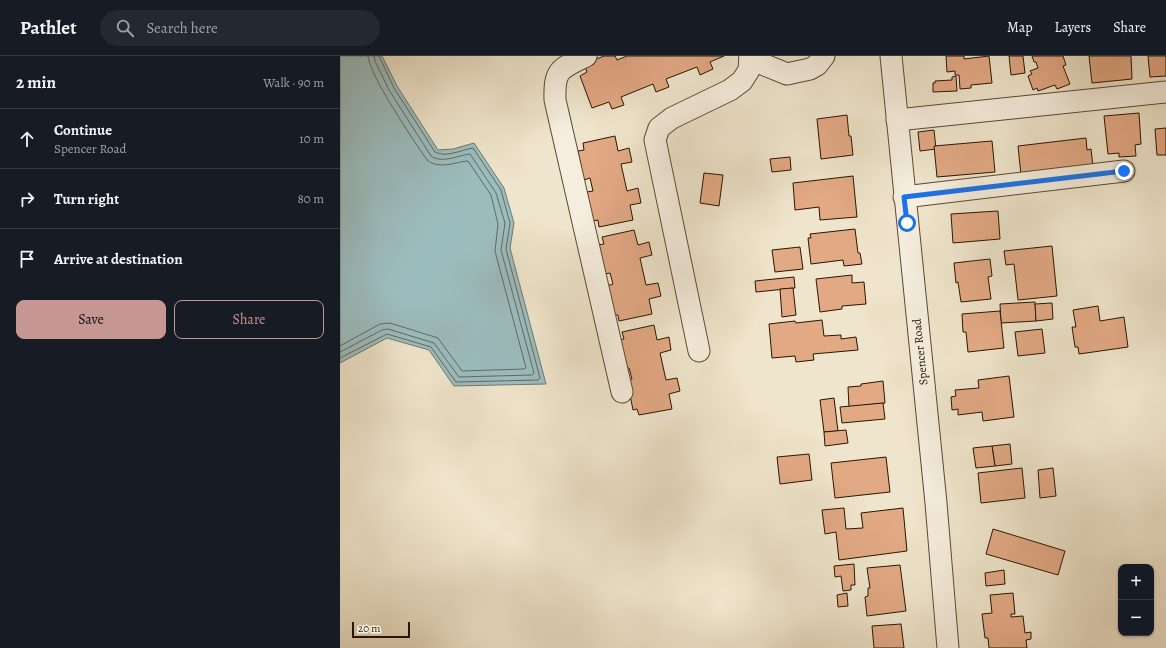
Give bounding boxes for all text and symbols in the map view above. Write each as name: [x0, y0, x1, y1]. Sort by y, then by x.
search box: [100, 10, 380, 46]
text: Pathlet: [20, 15, 76, 41]
icon: search: [114, 17, 136, 39]
text: Search here: [146, 18, 218, 38]
text: Map: [1007, 18, 1033, 37]
text: Layers: [1055, 18, 1091, 37]
text: Share: [1113, 18, 1146, 37]
text: 2 min: [16, 71, 56, 94]
text: Walk · 90 m: [263, 74, 324, 91]
text: Continue: [54, 120, 112, 140]
icon: ahead: [16, 128, 38, 150]
text: 10 m: [299, 130, 324, 147]
text: Spencer Road: [54, 140, 126, 157]
route end: [1115, 162, 1133, 180]
icon: right: [16, 188, 38, 210]
text: Turn right: [54, 189, 119, 209]
text: 80 m: [297, 190, 324, 207]
route start: [898, 214, 916, 232]
icon: arrive: [16, 248, 38, 270]
text: Arrive at destination: [54, 249, 183, 269]
button: Save: [16, 300, 166, 339]
button: Share: [174, 300, 324, 339]
street label: Spencer Road: [908, 317, 931, 386]
map controls: [1118, 564, 1154, 636]
button: +: [1118, 564, 1154, 600]
button: −: [1118, 600, 1154, 636]
scale bar: [352, 620, 410, 639]
text: 20 m: [358, 621, 380, 636]

